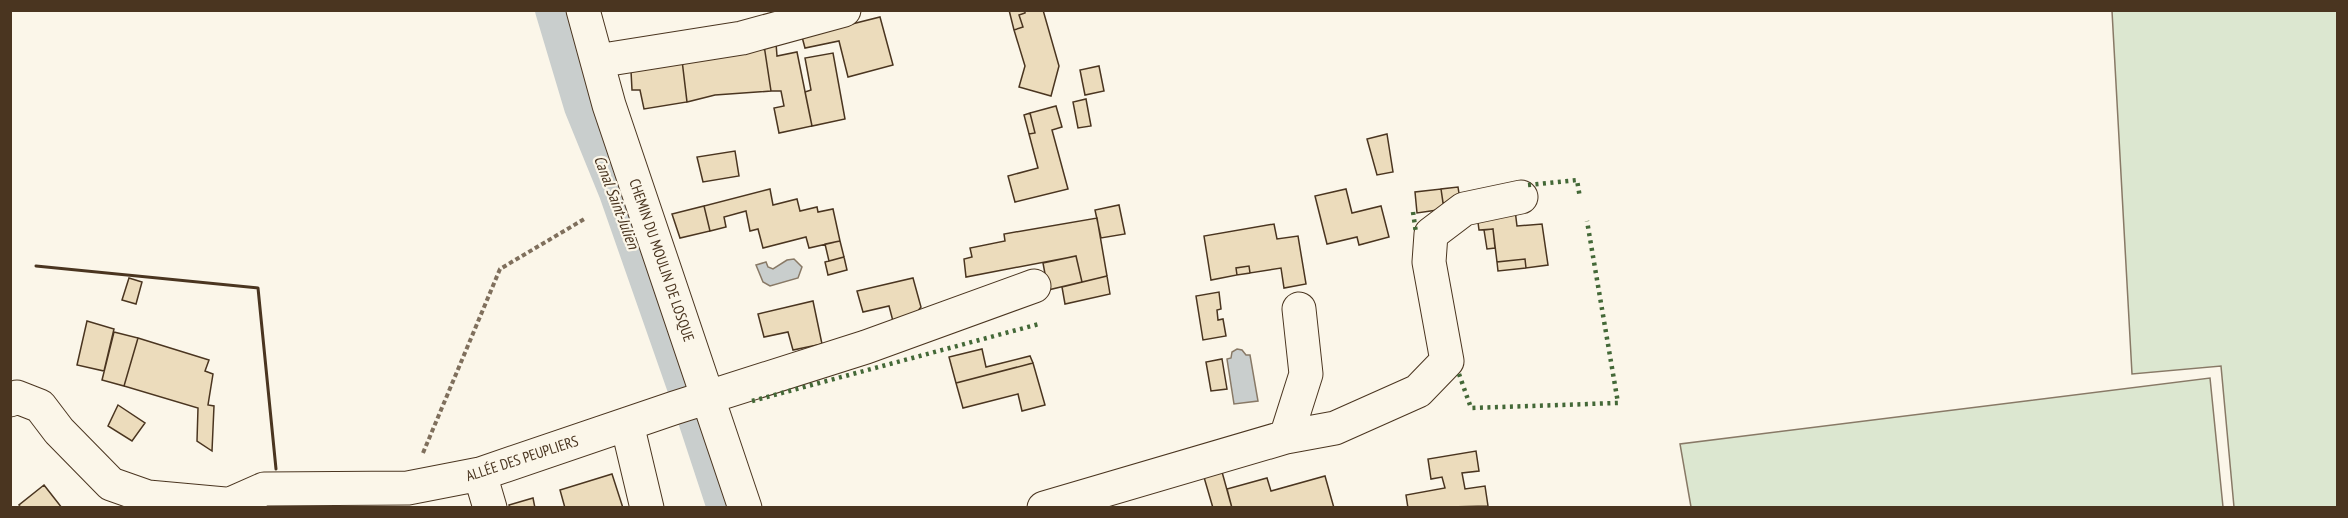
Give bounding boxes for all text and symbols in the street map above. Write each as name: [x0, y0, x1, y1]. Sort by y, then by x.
water label: Canal Saint-Julien: [590, 153, 644, 252]
street label: CHEMIN DU MOULIN DE LOSQUE: [625, 176, 699, 344]
street label: ALLÉE DES PEUPLIERS: [463, 431, 581, 485]

